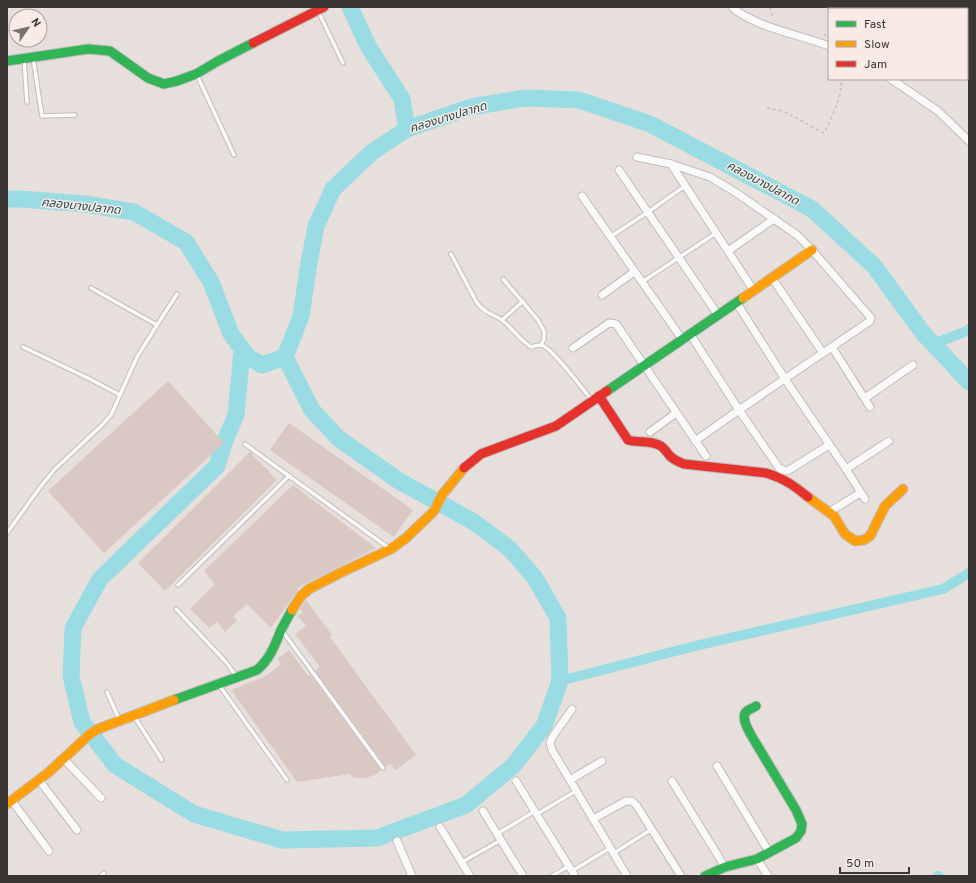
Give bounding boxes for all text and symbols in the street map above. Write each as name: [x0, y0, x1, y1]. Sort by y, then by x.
north arrow: [8, 8, 48, 48]
legend: [828, 8, 968, 80]
text: N: [27, 16, 43, 30]
text: Fast: [864, 17, 886, 33]
text: Slow: [864, 37, 890, 53]
text: Jam: [864, 57, 887, 73]
water label: คลองบางปลากด: [408, 98, 489, 137]
water label: คลองบางปลากด: [724, 158, 802, 210]
water label: คลองบางปลากด: [40, 195, 122, 219]
scale bar: [840, 849, 909, 875]
text: 50 m: [846, 856, 874, 872]

